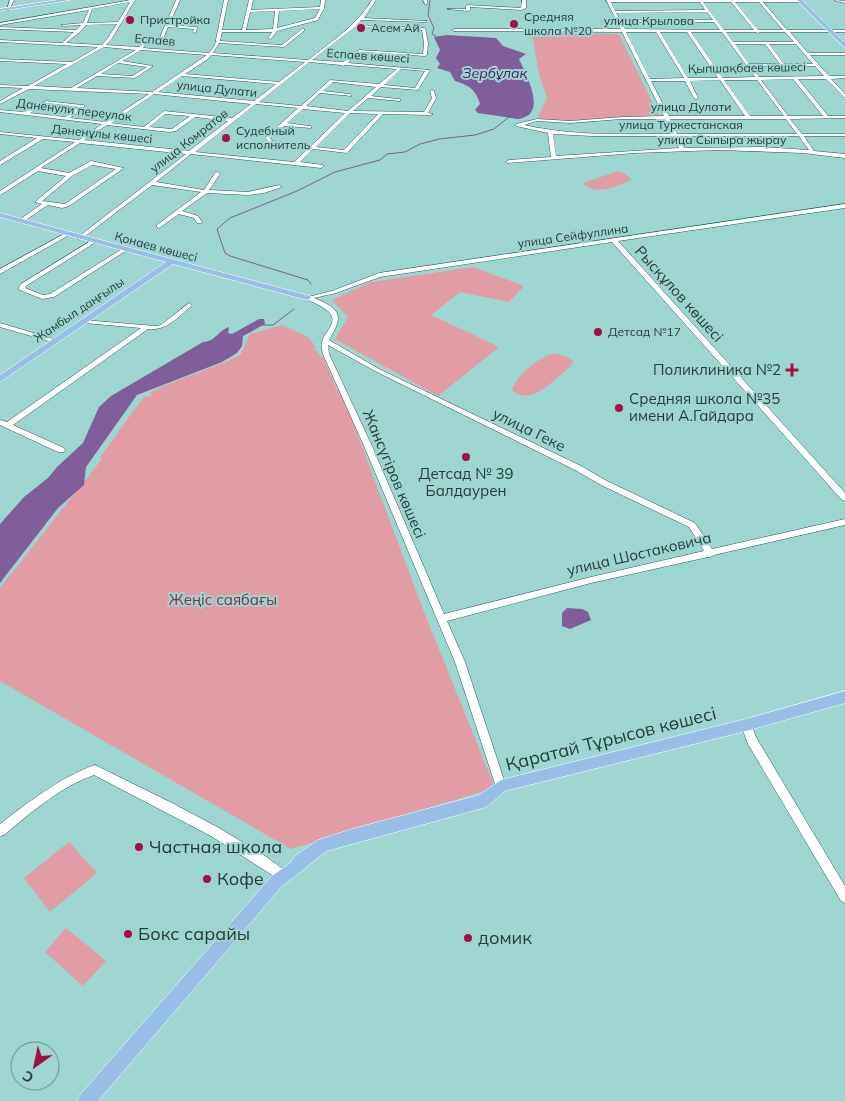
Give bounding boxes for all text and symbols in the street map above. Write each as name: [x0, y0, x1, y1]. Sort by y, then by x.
place label: Средняя школа №20: [524, 9, 592, 38]
place label: Пристройка: [140, 12, 210, 27]
street label: улица Крылова: [604, 13, 694, 28]
marker: Пристройка: [124, 14, 136, 26]
marker: Средняя школа №20: [508, 18, 520, 30]
place label: Асем Ай: [371, 20, 420, 35]
marker: Асем Ай: [355, 22, 367, 34]
street label: Еспаев: [134, 30, 176, 49]
street label: Еспаев көшесі: [326, 45, 410, 66]
street label: Қыпшақбаев көшесі: [688, 59, 806, 76]
water label: Зербұлақ: [462, 64, 528, 82]
street label: улица Дулати: [176, 77, 258, 100]
street label: Даненули переулок: [16, 95, 133, 124]
street label: улица Дулати: [651, 99, 731, 114]
street label: улица Комратов: [147, 105, 231, 176]
street label: улица Туркестанская: [619, 117, 743, 132]
street label: Дәненұлы көшесі: [51, 121, 153, 146]
place label: Судебный исполнитель: [236, 123, 311, 152]
marker: Судебный исполнитель: [220, 132, 232, 144]
street label: улица Сыпыра жырау: [658, 132, 787, 147]
street label: улица Сейфуллина: [517, 220, 629, 251]
street label: Қонаев көшесі: [113, 228, 199, 265]
street label: Рысқұлов көшесі: [631, 242, 728, 346]
street label: Жамбыл даңғылы: [31, 274, 127, 345]
place label: Детсад №17: [608, 324, 681, 339]
marker: Детсад №17: [592, 326, 604, 338]
place label: Поликлиника №2: [653, 360, 781, 379]
marker: Поликлиника №2: [785, 363, 799, 377]
place label: Средняя школа №35 имени А.Гайдара: [629, 389, 780, 425]
marker: Средняя школа №35 имени А.Гайдара: [613, 402, 625, 414]
street label: улица Геке: [490, 404, 569, 455]
street label: Жансүгіров көшесі: [359, 407, 430, 541]
marker: Детсад № 39 Балдаурен: [460, 451, 472, 463]
place label: Детсад № 39 Балдаурен: [418, 464, 514, 500]
street label: улица Шостаковича: [565, 528, 713, 579]
park label: Жеңіс саябағы: [169, 590, 277, 609]
street label: Қаратай Тұрысов көшесі: [503, 701, 719, 776]
place label: Частная школа: [149, 835, 282, 858]
marker: Частная школа: [133, 841, 145, 853]
place label: Кофе: [217, 867, 264, 890]
marker: Кофе: [201, 873, 213, 885]
place label: Бокс сарайы: [138, 922, 250, 945]
place label: домик: [478, 926, 532, 949]
marker: Бокс сарайы: [122, 928, 134, 940]
marker: домик: [462, 932, 474, 944]
north arrow: [10, 1041, 60, 1091]
text: С: [19, 1067, 37, 1087]

